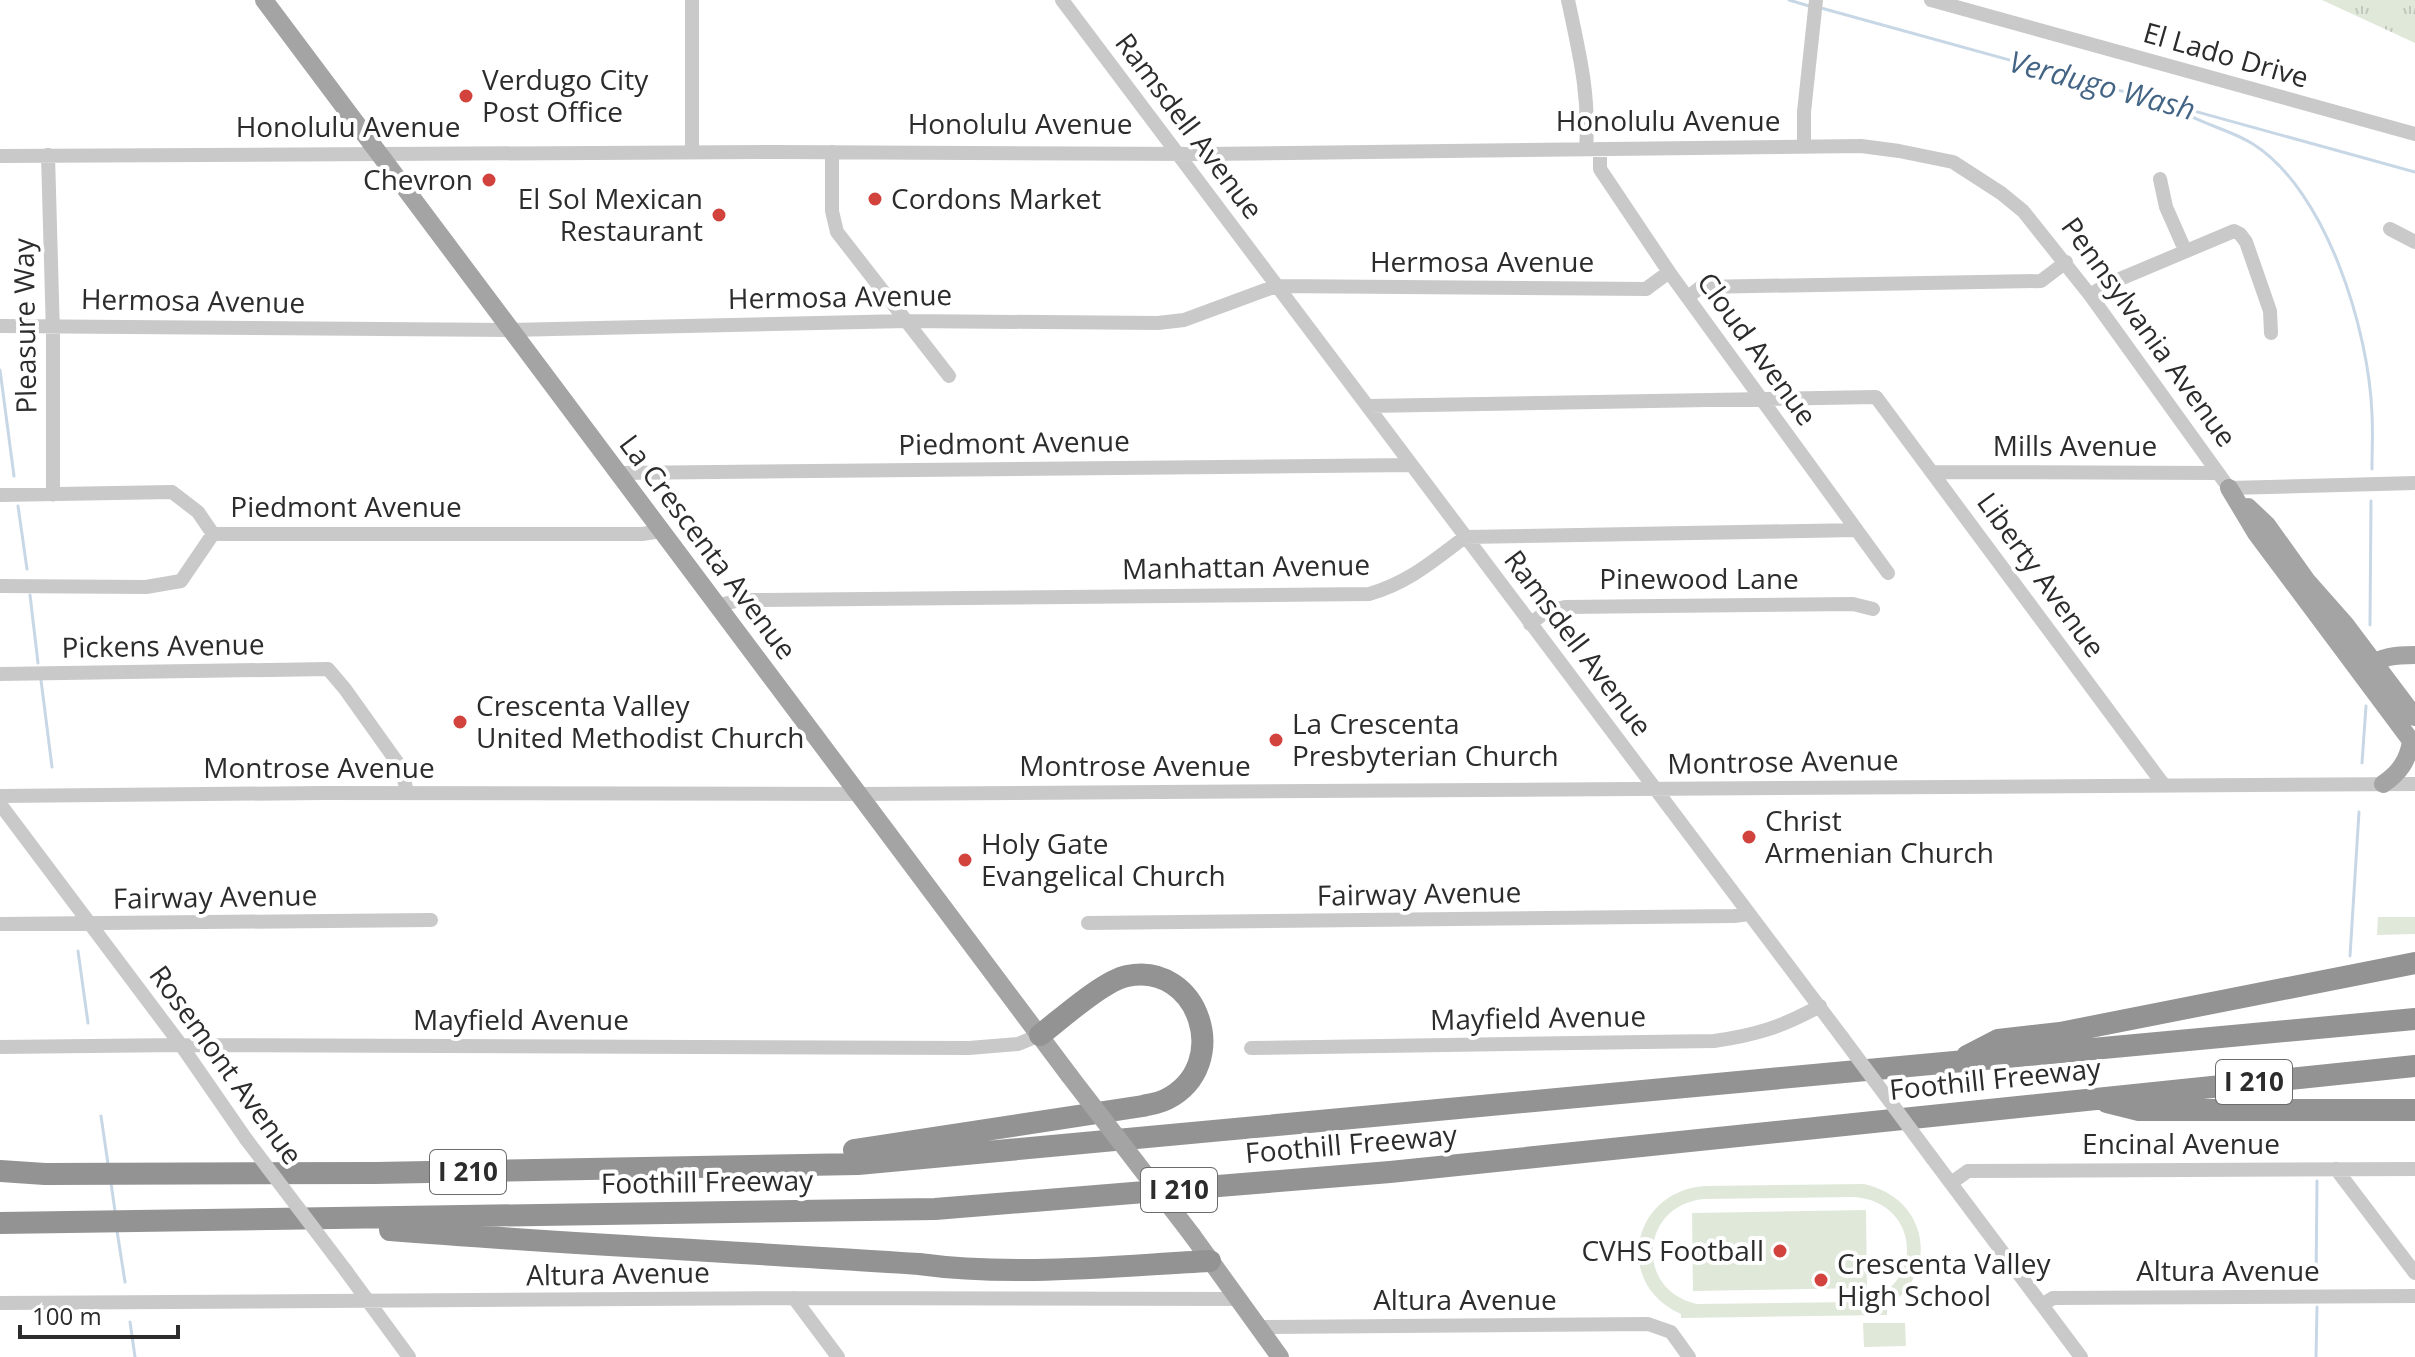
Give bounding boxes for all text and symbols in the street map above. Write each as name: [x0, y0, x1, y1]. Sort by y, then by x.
street label: El Lado Drive: [2139, 12, 2313, 96]
street label: Ramsdell Avenue: [1107, 25, 1272, 226]
water label: Verdugo Wash: [2005, 40, 2200, 129]
place label: Verdugo City Post Office: [482, 60, 649, 130]
marker: Verdugo City Post Office: [457, 87, 475, 105]
street label: Honolulu Avenue: [1556, 101, 1780, 139]
street label: Honolulu Avenue: [908, 104, 1132, 142]
street label: Honolulu Avenue: [236, 107, 460, 145]
place label: Chevron: [363, 160, 473, 198]
marker: Chevron: [480, 171, 498, 189]
place label: El Sol Mexican Restaurant: [518, 179, 703, 249]
place label: Cordons Market: [891, 179, 1101, 217]
marker: Cordons Market: [866, 190, 884, 208]
marker: El Sol Mexican Restaurant: [710, 206, 728, 224]
street label: Pennsylvania Avenue: [2053, 209, 2246, 454]
street label: Pleasure Way: [3, 237, 45, 414]
street label: Hermosa Avenue: [1370, 242, 1594, 280]
street label: Cloud Avenue: [1689, 264, 1826, 433]
street label: Hermosa Avenue: [728, 275, 952, 317]
street label: Hermosa Avenue: [81, 279, 305, 321]
street label: Piedmont Avenue: [898, 421, 1130, 463]
street label: La Crescenta Avenue: [612, 426, 806, 667]
street label: Mills Avenue: [1993, 426, 2157, 464]
street label: Liberty Avenue: [1969, 484, 2114, 664]
street label: Piedmont Avenue: [230, 487, 462, 525]
street label: Ramsdell Avenue: [1496, 542, 1661, 743]
street label: Manhattan Avenue: [1122, 545, 1370, 587]
street label: Pinewood Lane: [1599, 559, 1799, 597]
street label: Pickens Avenue: [61, 624, 265, 666]
place label: Crescenta Valley United Methodist Church: [476, 686, 804, 756]
place label: La Crescenta Presbyterian Church: [1292, 704, 1559, 774]
marker: Crescenta Valley United Methodist Church: [451, 713, 469, 731]
marker: La Crescenta Presbyterian Church: [1267, 731, 1285, 749]
street label: Montrose Avenue: [1667, 740, 1899, 782]
street label: Montrose Avenue: [1019, 746, 1251, 784]
street label: Montrose Avenue: [203, 748, 435, 786]
place label: Christ Armenian Church: [1765, 801, 1994, 871]
place label: Holy Gate Evangelical Church: [981, 824, 1226, 894]
marker: Christ Armenian Church: [1740, 828, 1758, 846]
marker: Holy Gate Evangelical Church: [956, 851, 974, 869]
street label: Fairway Avenue: [1316, 872, 1522, 914]
street label: Fairway Avenue: [112, 875, 318, 917]
street label: Rosemont Avenue: [142, 957, 312, 1172]
street label: Mayfield Avenue: [1430, 996, 1646, 1038]
street label: Mayfield Avenue: [413, 1000, 629, 1038]
street label: Foothill Freeway: [1887, 1048, 2103, 1108]
road number: I 210: [2216, 1060, 2292, 1104]
street label: Foothill Freeway: [1243, 1115, 1459, 1171]
street label: Encinal Avenue: [2082, 1124, 2280, 1162]
road number: I 210: [430, 1150, 506, 1194]
street label: Foothill Freeway: [600, 1160, 814, 1202]
road number: I 210: [1141, 1168, 1217, 1212]
place label: CVHS Football: [1581, 1231, 1764, 1269]
marker: CVHS Football: [1771, 1242, 1789, 1260]
place label: Crescenta Valley High School: [1837, 1244, 2051, 1314]
street label: Altura Avenue: [2136, 1251, 2320, 1289]
street label: Altura Avenue: [526, 1252, 710, 1294]
marker: Crescenta Valley High School: [1812, 1271, 1830, 1289]
street label: Altura Avenue: [1373, 1280, 1557, 1318]
scale bar: [20, 1289, 178, 1339]
text: 100 m: [32, 1299, 102, 1332]

